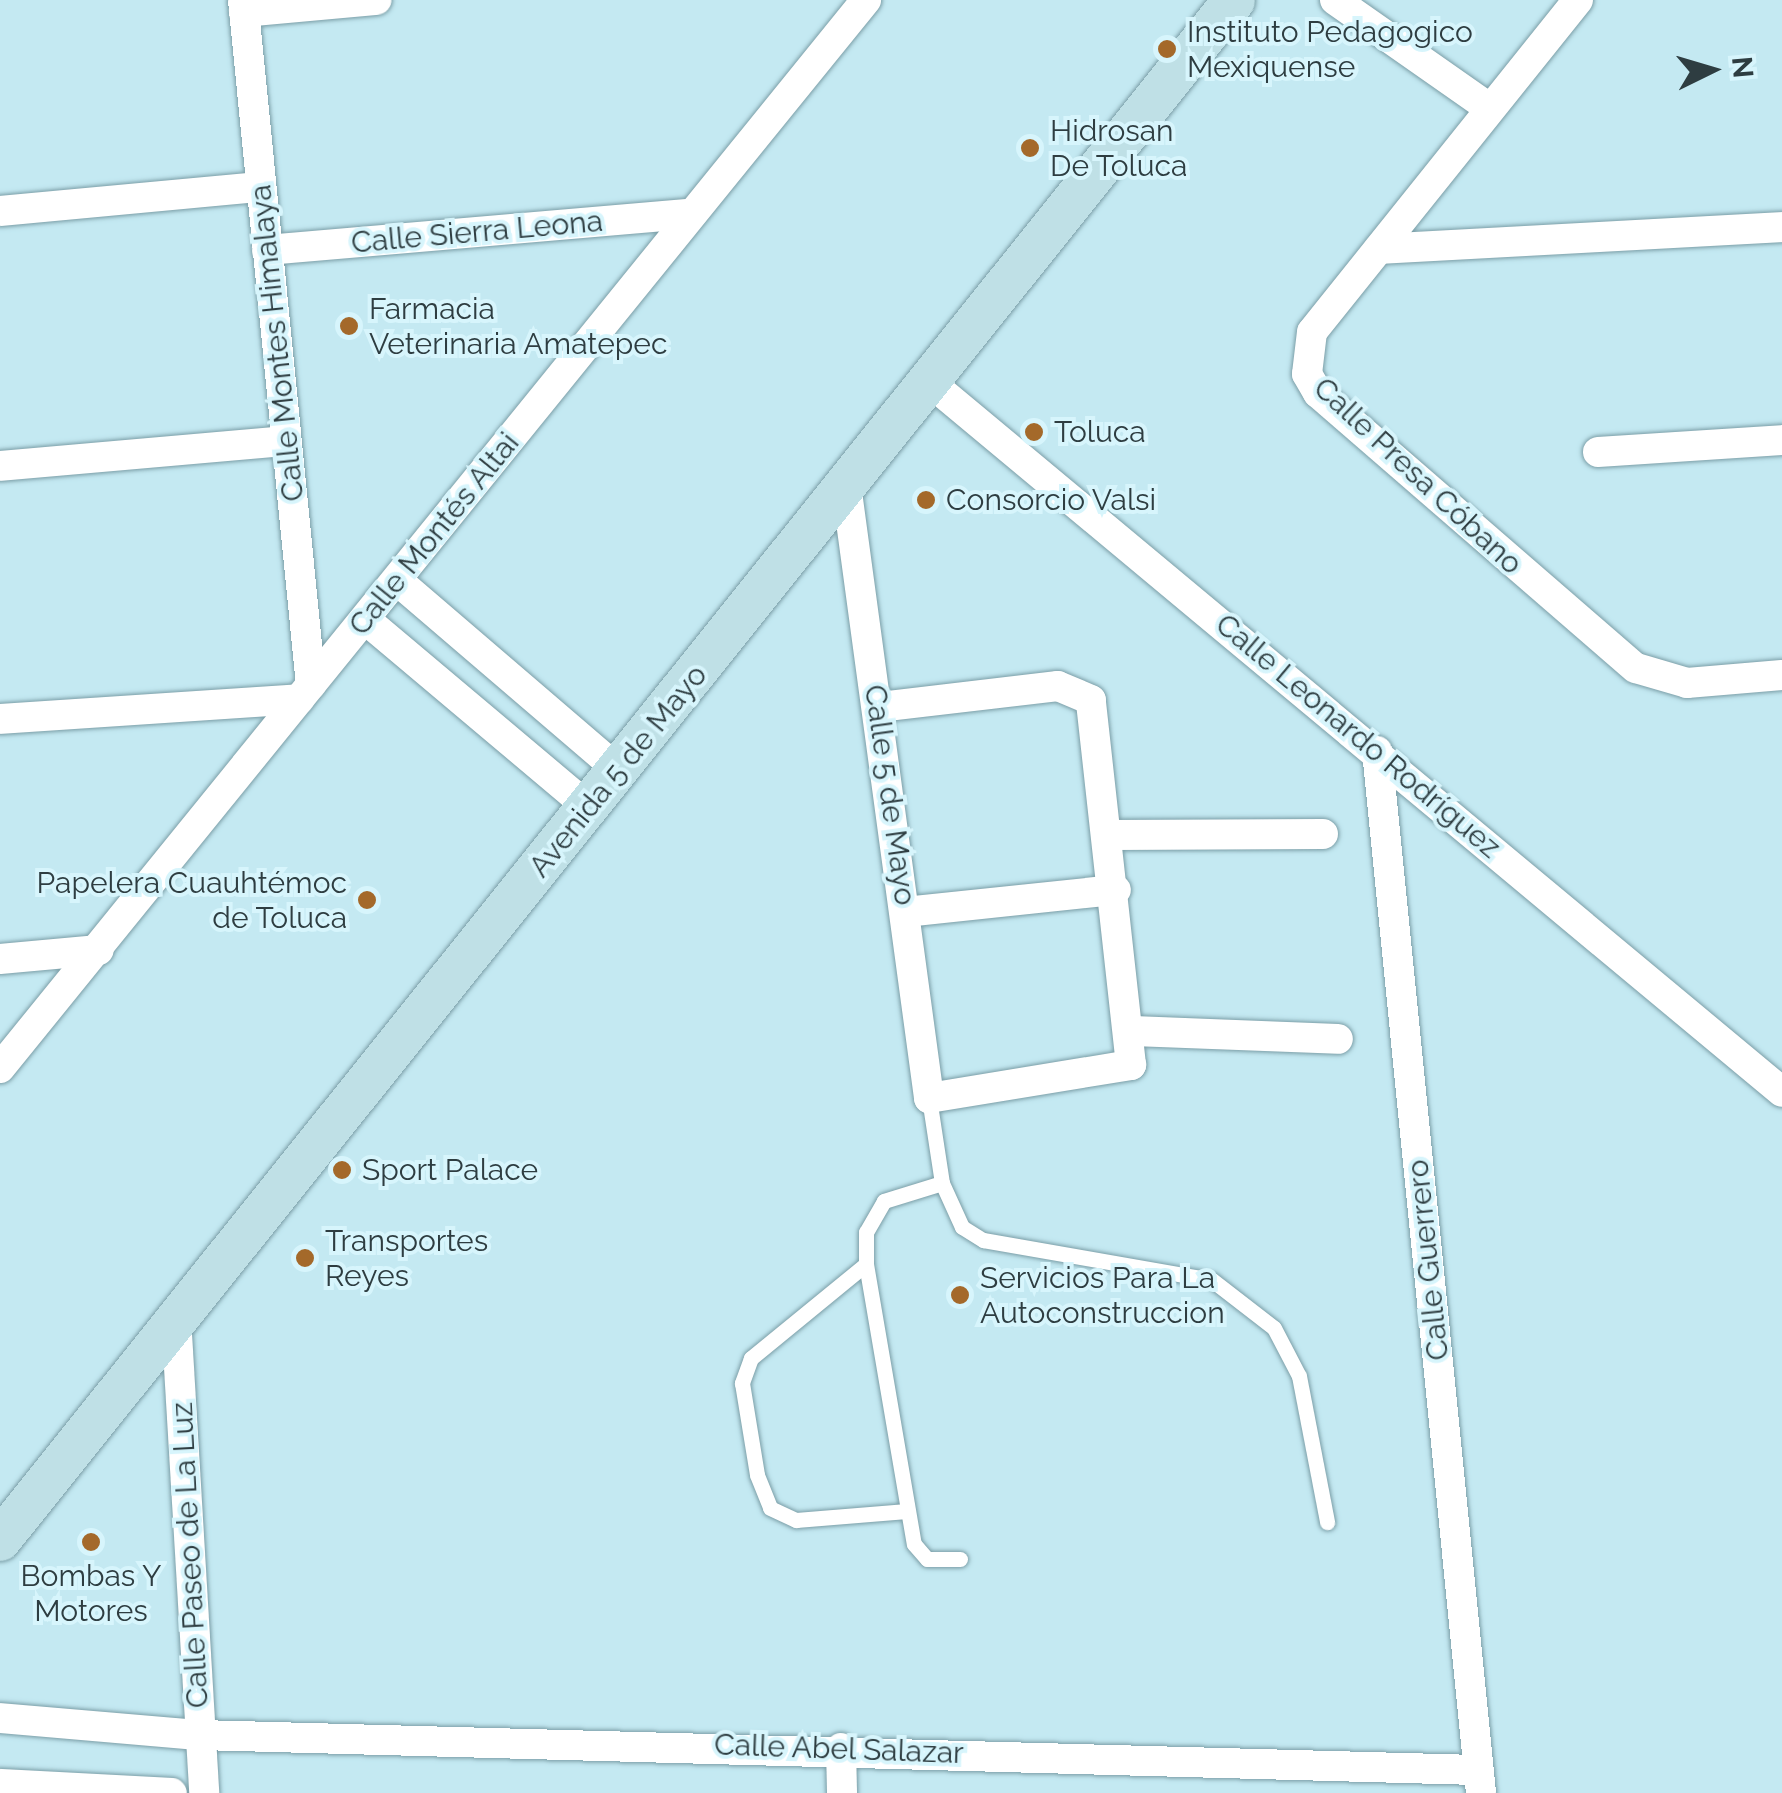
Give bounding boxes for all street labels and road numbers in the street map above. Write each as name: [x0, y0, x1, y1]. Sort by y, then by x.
street label: Calle Montes Himalaya: [242, 183, 312, 503]
street label: Calle Sierra Leona: [350, 203, 604, 261]
street label: Calle Presa Cóbano: [1306, 370, 1530, 582]
street label: Calle Montés Altai: [341, 425, 527, 643]
street label: Calle Leonardo Rodríguez: [1208, 606, 1508, 866]
street label: Avenida 5 de Mayo: [521, 658, 715, 884]
street label: Calle 5 de Mayo: [857, 683, 923, 907]
street label: Calle Guerrero: [1400, 1158, 1456, 1362]
street label: Calle Paseo de La Luz: [164, 1401, 216, 1709]
street label: Calle Abel Salazar: [713, 1727, 965, 1771]

